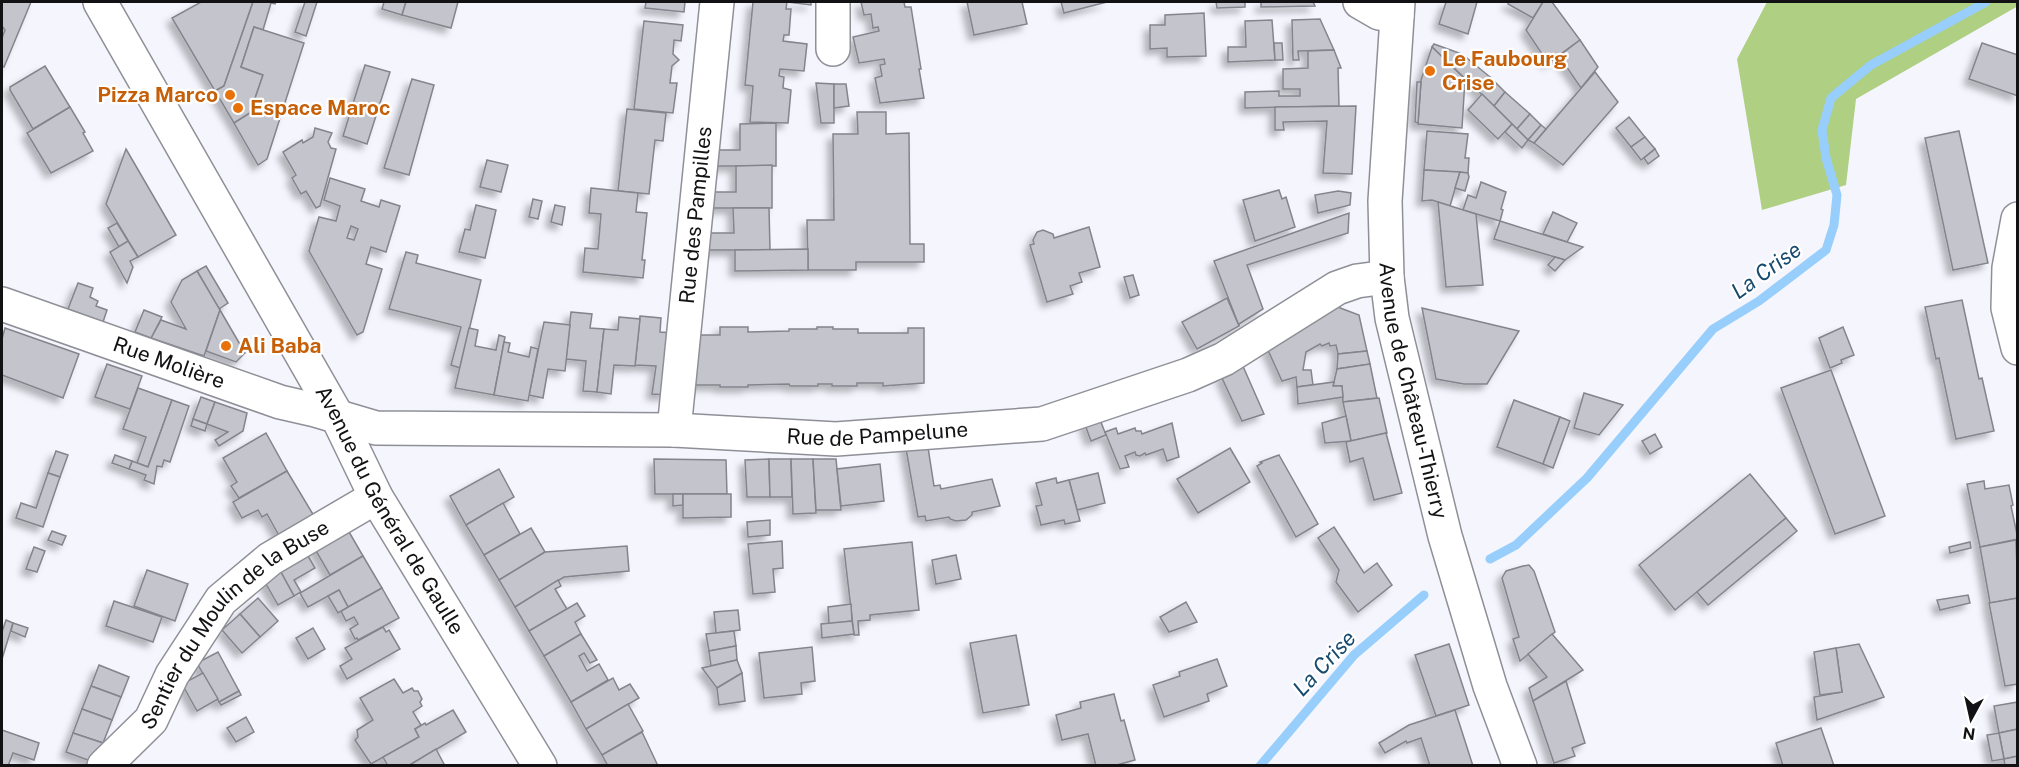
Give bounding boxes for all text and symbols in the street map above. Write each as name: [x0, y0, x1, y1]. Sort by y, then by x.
place label: Le Faubourg Crise: [1442, 46, 1567, 95]
marker: Le Faubourg Crise: [1423, 64, 1437, 78]
place label: Pizza Marco: [97, 82, 218, 107]
marker: Pizza Marco: [223, 88, 237, 102]
place label: Espace Maroc: [250, 95, 390, 120]
marker: Espace Maroc: [231, 101, 245, 115]
street label: Rue des Pampilles: [674, 125, 716, 305]
water label: La Crise: [1726, 236, 1806, 304]
street label: Avenue de Château-Thierry: [1375, 262, 1453, 521]
street label: Rue Molière: [110, 331, 228, 394]
place label: Ali Baba: [238, 333, 321, 358]
marker: Ali Baba: [219, 339, 233, 353]
street label: Avenue du Général de Gaulle: [310, 381, 470, 639]
street label: Rue de Pampelune: [786, 416, 969, 451]
street label: Sentier du Moulin de la Buse: [136, 514, 333, 735]
water label: La Crise: [1287, 625, 1361, 701]
north arrow: [1941, 689, 2001, 749]
text: N: [1961, 723, 1977, 744]

